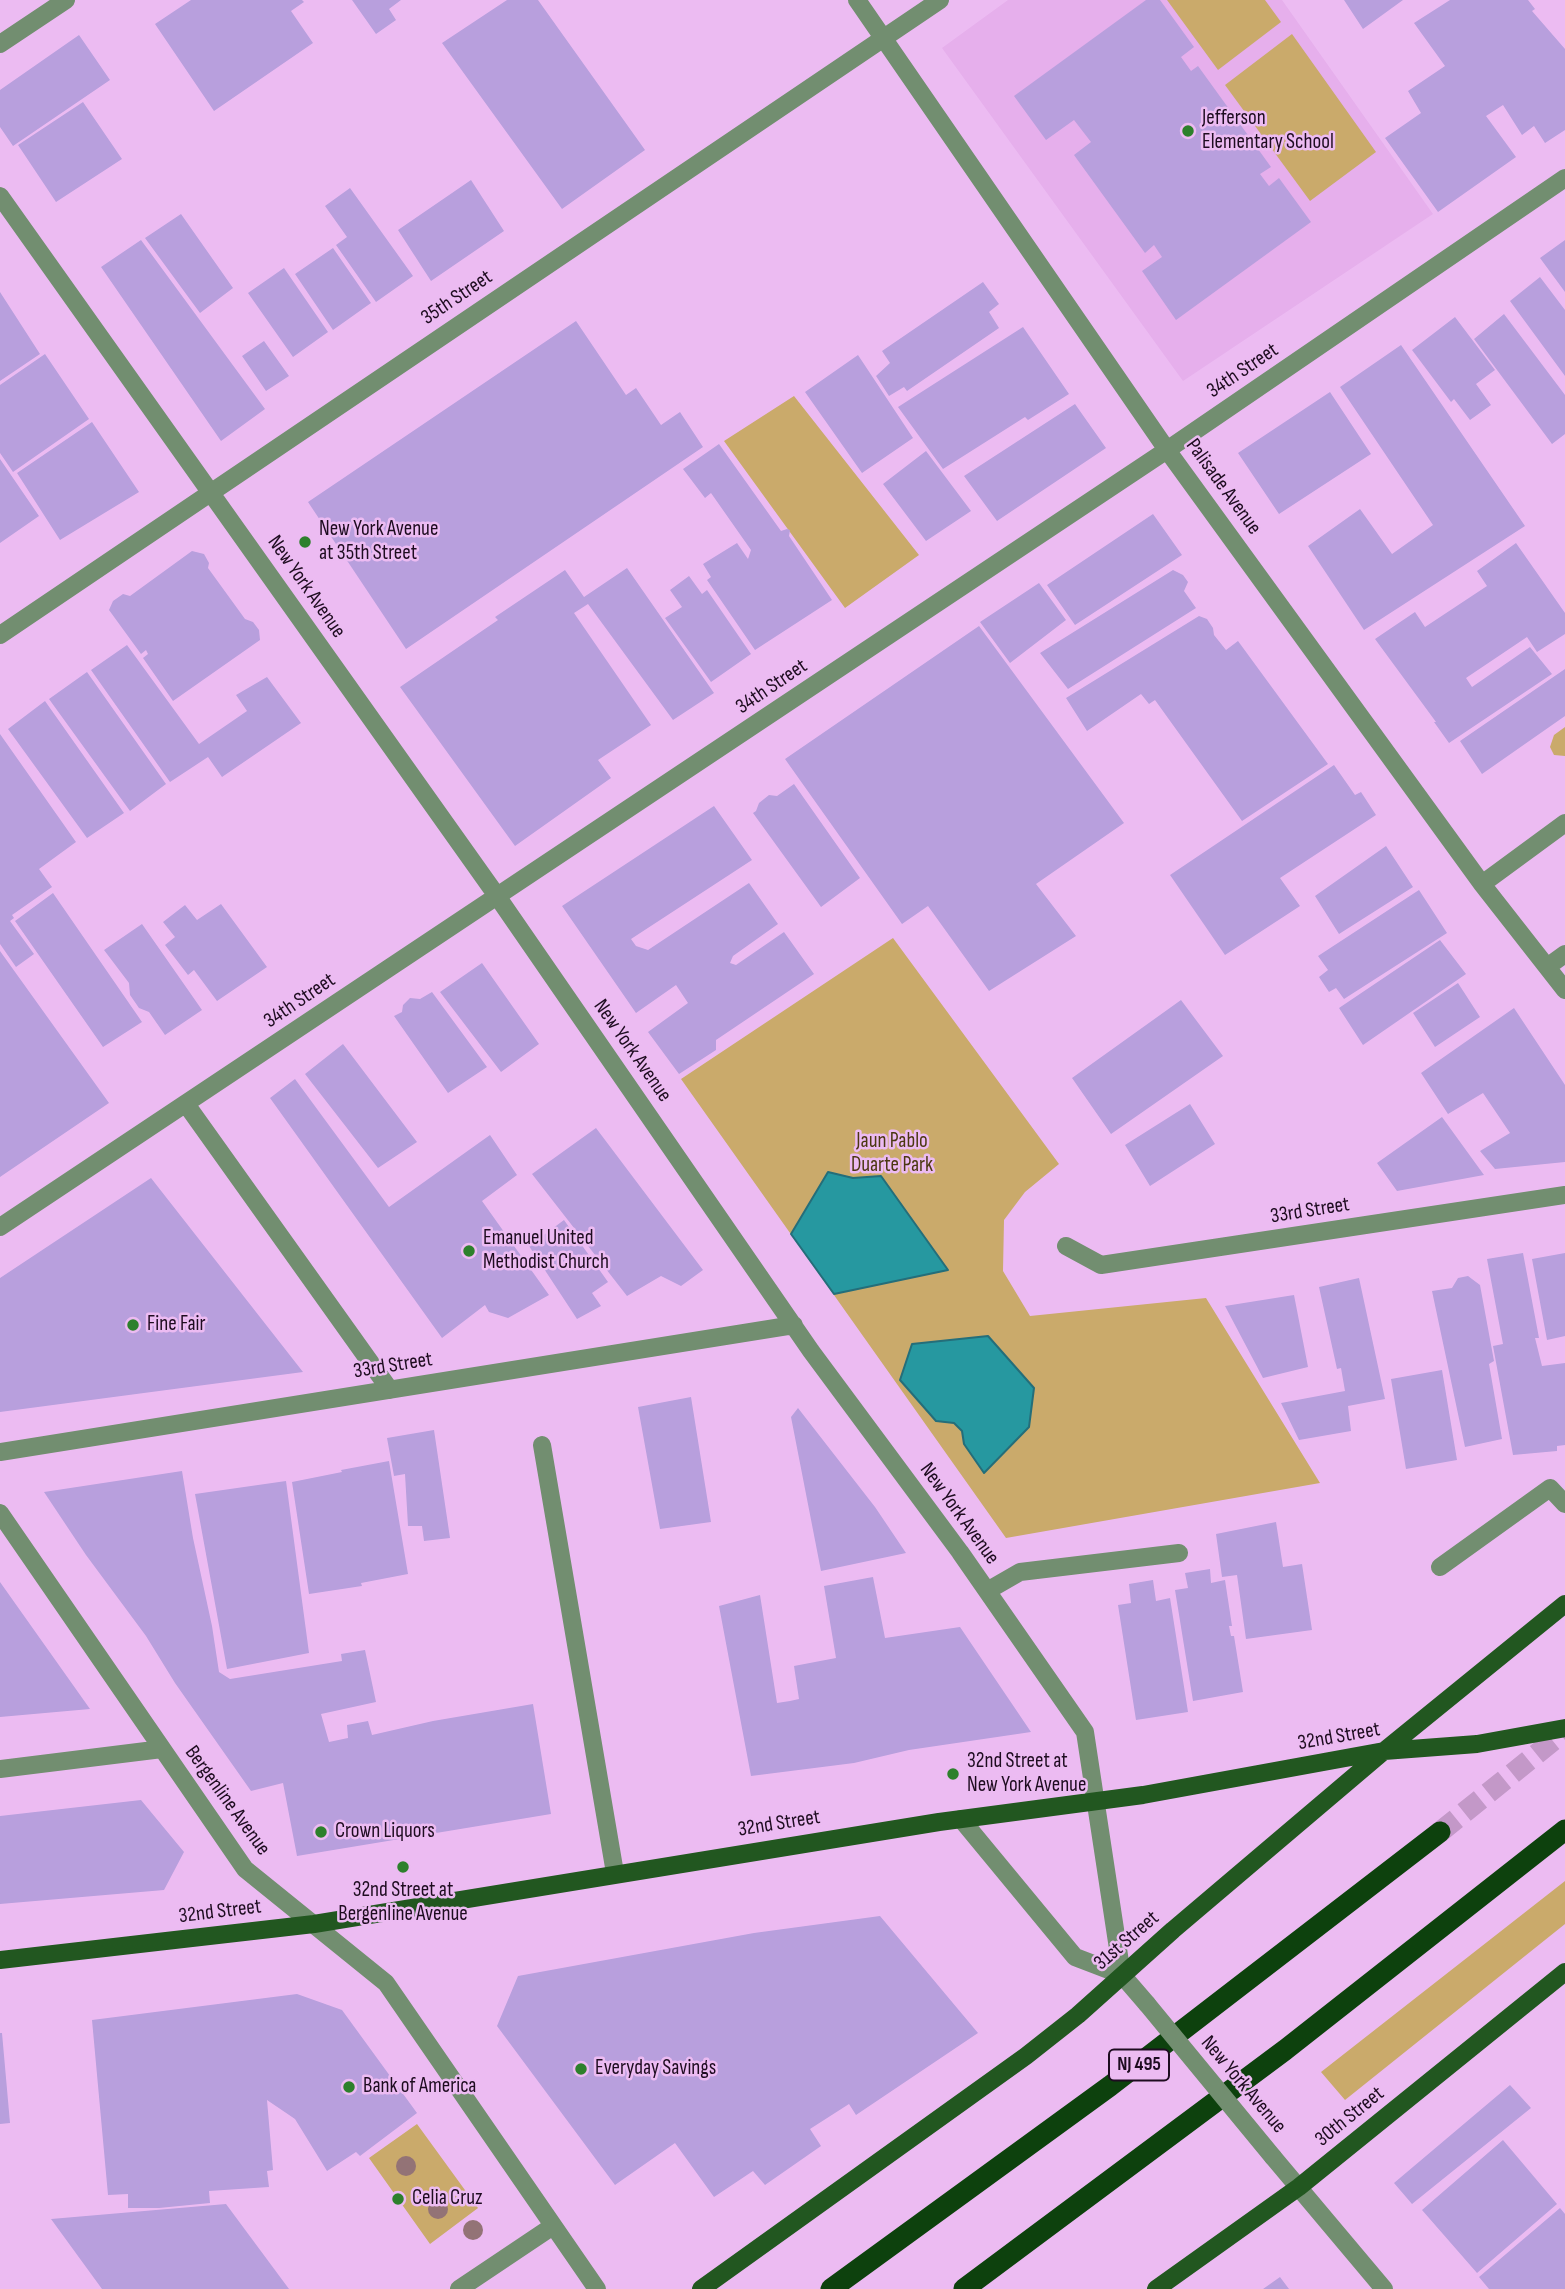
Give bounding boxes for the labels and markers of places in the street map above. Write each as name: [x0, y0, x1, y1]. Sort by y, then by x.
place label: Jefferson Elementary School: [1202, 106, 1334, 156]
marker: Jefferson Elementary School: [1180, 123, 1196, 139]
place label: New York Avenue at 35th Street: [319, 517, 438, 567]
marker: New York Avenue at 35th Street: [297, 534, 313, 550]
place label: Emanuel United Methodist Church: [483, 1226, 609, 1276]
marker: Emanuel United Methodist Church: [461, 1243, 477, 1259]
place label: Fine Fair: [147, 1312, 206, 1338]
marker: Fine Fair: [125, 1317, 141, 1333]
place label: 32nd Street at New York Avenue: [967, 1749, 1086, 1799]
marker: 32nd Street at New York Avenue: [945, 1766, 961, 1782]
place label: Crown Liquors: [335, 1819, 435, 1845]
marker: Crown Liquors: [313, 1824, 329, 1840]
marker: 32nd Street at Bergenline Avenue: [395, 1859, 411, 1875]
place label: 32nd Street at Bergenline Avenue: [338, 1878, 468, 1928]
place label: Everyday Savings: [595, 2056, 716, 2082]
marker: Everyday Savings: [573, 2061, 589, 2077]
place label: Bank of America: [363, 2074, 476, 2100]
marker: Bank of America: [341, 2079, 357, 2095]
place label: Celia Cruz: [412, 2186, 483, 2212]
marker: Celia Cruz: [390, 2191, 406, 2207]

